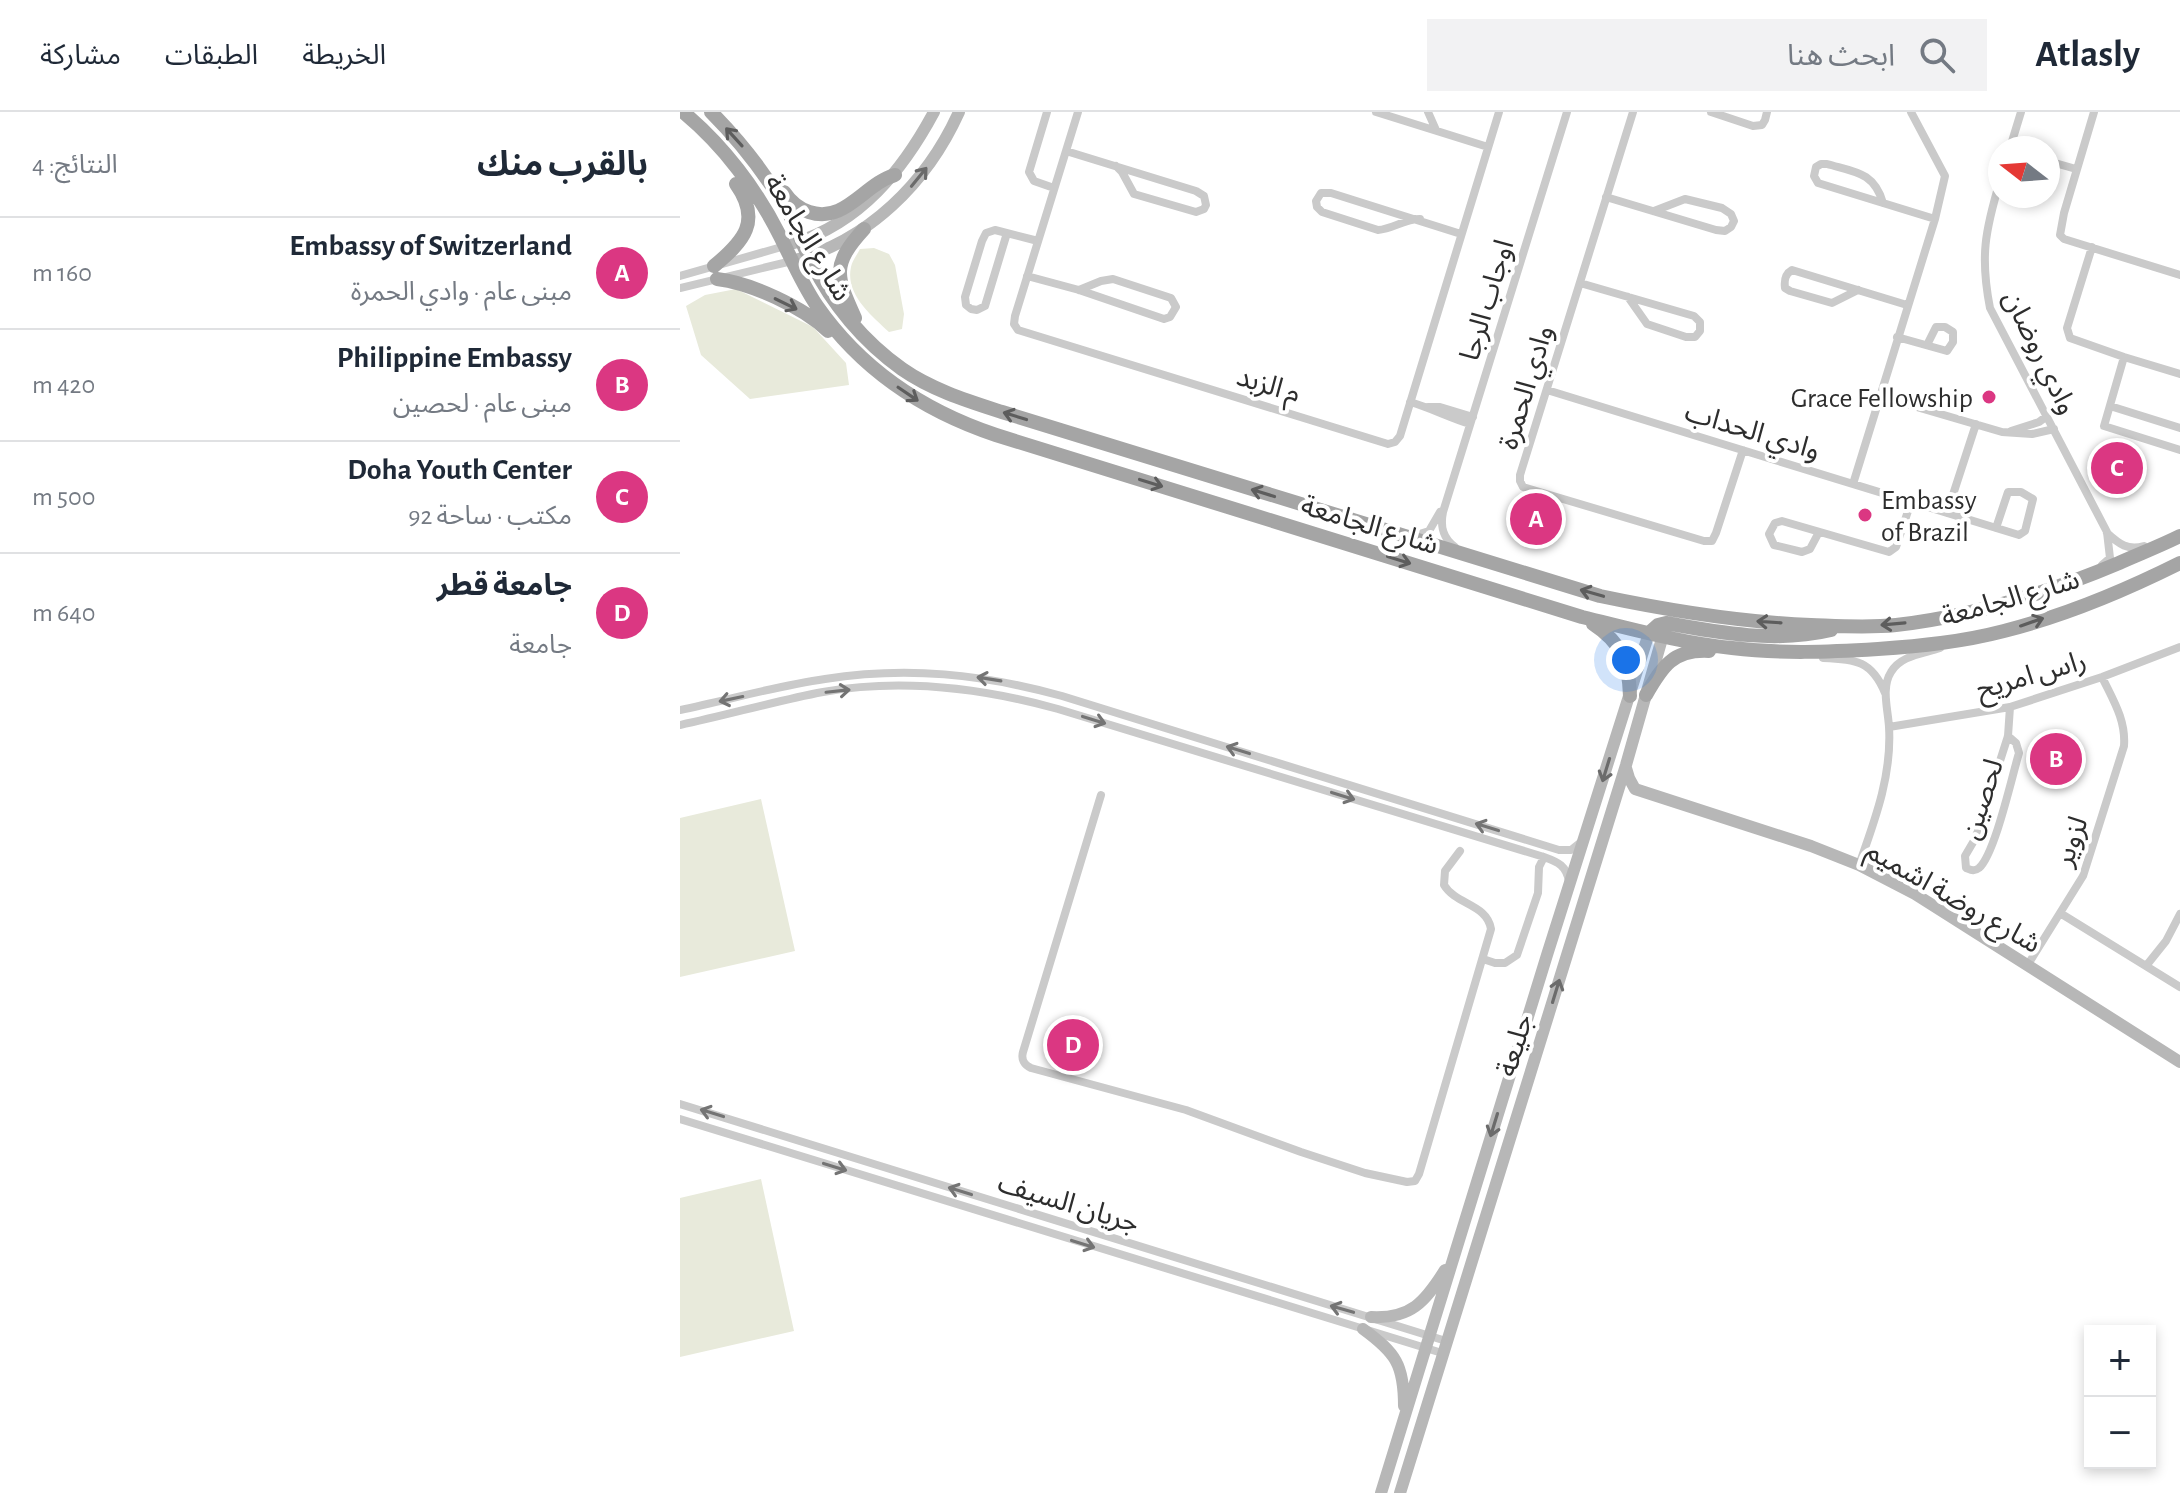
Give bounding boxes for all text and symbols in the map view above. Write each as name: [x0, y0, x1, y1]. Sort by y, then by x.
search box: [1427, 19, 1987, 91]
icon: search: [1915, 33, 1959, 77]
text: Atlasly: [2035, 36, 2140, 74]
text: ابحث هنا: [1787, 41, 1895, 71]
text: مشاركة: [40, 42, 121, 70]
text: الطبقات: [165, 42, 258, 70]
text: الخريطة: [302, 42, 386, 70]
one-way arrow: [726, 127, 744, 147]
north arrow: [1988, 136, 2060, 208]
text: بالقرب منك: [477, 148, 648, 182]
text: النتائج: 4: [32, 152, 118, 178]
one-way arrow: [910, 166, 928, 187]
street label: شارع الجامعة: [754, 170, 856, 309]
text: Embassy of Switzerland: [289, 231, 572, 261]
street label: اوجاب الرجا: [1456, 237, 1521, 365]
text: 160 m: [32, 260, 92, 286]
text: A: [614, 260, 630, 286]
text: مبنى عام · وادي الحمرة: [351, 279, 572, 305]
street label: وادي روضان: [1992, 287, 2081, 422]
one-way arrow: [774, 297, 798, 312]
street label: وادي الحمرة: [1495, 322, 1564, 454]
text: Philippine Embassy: [337, 343, 572, 373]
street label: م الزبد: [1232, 363, 1303, 414]
text: 420 m: [32, 372, 95, 398]
text: B: [614, 372, 630, 398]
place label: Grace Fellowship: [1791, 385, 1973, 413]
one-way arrow: [896, 386, 918, 402]
marker: Grace Fellowship: [1980, 388, 1998, 406]
text: مبنى عام · لحصين: [393, 391, 572, 417]
street label: وادي الحداب: [1680, 398, 1823, 471]
one-way arrow: [1003, 408, 1028, 422]
pin: C: [2091, 438, 2143, 498]
text: Doha Youth Center: [347, 455, 572, 485]
one-way arrow: [1137, 476, 1163, 491]
text: 500 m: [32, 484, 95, 510]
text: C: [615, 484, 629, 510]
one-way arrow: [1251, 485, 1277, 500]
place label: Embassy of Brazil: [1881, 487, 1977, 547]
pin: A: [1510, 489, 1562, 549]
street label: شارع الجامعة: [1296, 492, 1441, 565]
text: مكتب · ساحة 92: [408, 503, 572, 529]
marker: Embassy of Brazil: [1856, 506, 1874, 524]
one-way arrow: [1386, 554, 1411, 568]
street label: شارع الجامعة: [1938, 566, 2084, 637]
text: جامعة قطر: [437, 571, 572, 601]
one-way arrow: [1580, 585, 1606, 600]
text: 640 m: [32, 600, 96, 626]
text: D: [613, 600, 631, 626]
one-way arrow: [1756, 614, 1782, 629]
one-way arrow: [2019, 614, 2044, 629]
one-way arrow: [1880, 617, 1907, 632]
text: جامعة: [509, 632, 572, 658]
your location: [1606, 640, 1646, 680]
street label: راس امريح: [1973, 647, 2091, 710]
one-way arrow: [976, 671, 1002, 686]
one-way arrow: [824, 683, 851, 698]
one-way arrow: [719, 692, 745, 707]
one-way arrow: [1081, 714, 1106, 728]
pin: B: [2030, 729, 2082, 789]
one-way arrow: [1226, 742, 1252, 757]
street label: لحصين: [1957, 756, 2010, 844]
one-way arrow: [1598, 758, 1613, 783]
one-way arrow: [1329, 789, 1355, 804]
street label: لزوير: [2050, 813, 2095, 871]
one-way arrow: [1475, 819, 1500, 833]
street label: شارع روضة اشميم: [1858, 836, 2045, 964]
one-way arrow: [1549, 979, 1564, 1005]
street label: جليعة: [1493, 1011, 1539, 1080]
pin: D: [1047, 1015, 1099, 1075]
one-way arrow: [700, 1105, 726, 1120]
one-way arrow: [1486, 1112, 1501, 1137]
one-way arrow: [822, 1161, 847, 1176]
street label: جريان السيف: [994, 1169, 1142, 1240]
one-way arrow: [948, 1183, 974, 1198]
one-way arrow: [1070, 1238, 1095, 1252]
one-way arrow: [1330, 1301, 1356, 1316]
map controls: [2084, 1325, 2156, 1469]
button: +: [2084, 1325, 2156, 1397]
button: −: [2084, 1397, 2156, 1469]

